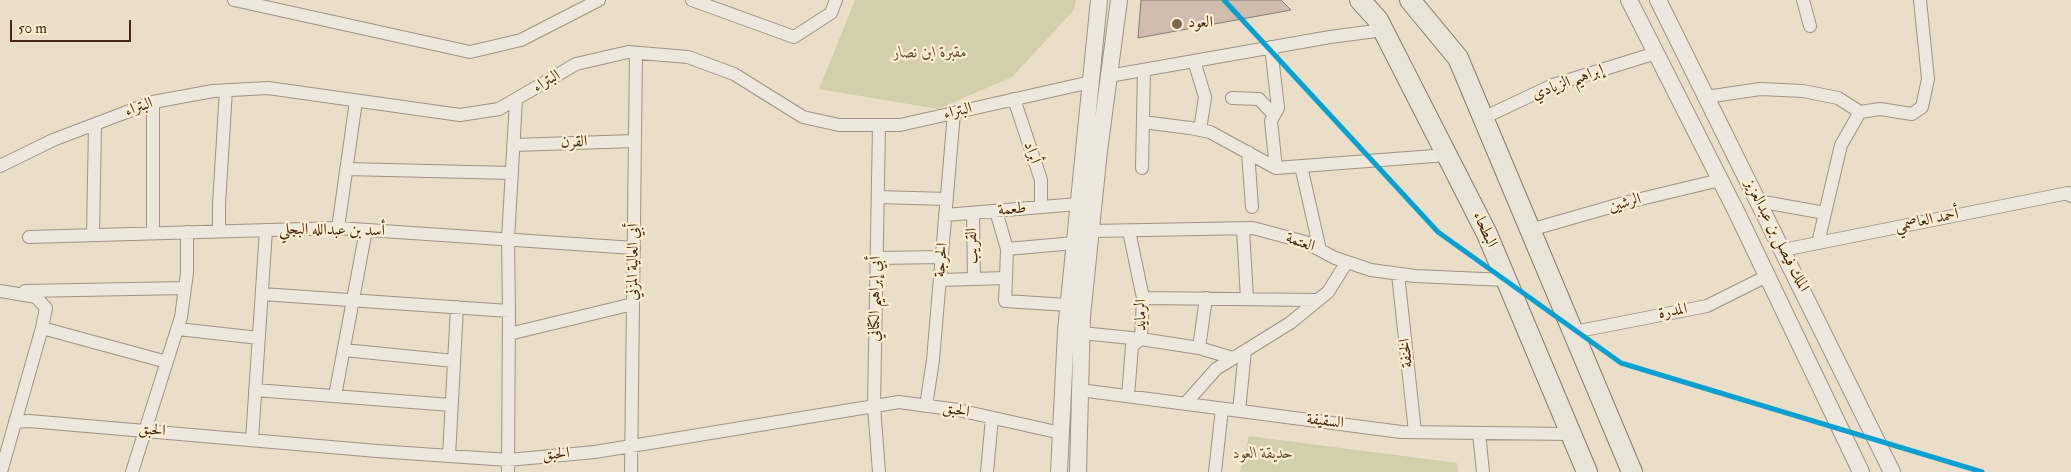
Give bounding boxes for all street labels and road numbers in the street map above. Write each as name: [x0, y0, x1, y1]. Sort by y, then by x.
street label: إبراهيم الزيادي: [1529, 61, 1607, 105]
street label: البتراء: [530, 66, 564, 98]
street label: البتراء: [122, 94, 156, 122]
street label: البتراء: [942, 99, 974, 125]
street label: القرن: [560, 133, 588, 153]
street label: أبراد: [1018, 140, 1044, 166]
street label: الملك فيصل بن عبدالعزيز: [1739, 177, 1813, 295]
street label: الرشين: [1607, 190, 1643, 218]
street label: طعمة: [997, 199, 1027, 221]
street label: أحمد العاصمي: [1893, 205, 1961, 237]
street label: البطحاء: [1467, 209, 1501, 251]
street label: أسد بن عبدالله البجلي: [279, 220, 385, 242]
street label: أبي العالية المزني: [624, 223, 644, 301]
street label: القريب: [963, 228, 983, 264]
street label: العتمة: [1283, 229, 1317, 257]
street label: الحرجة: [931, 242, 953, 278]
street label: أبي إبراهيم الكتاني: [866, 256, 886, 342]
street label: الرمايد: [1132, 299, 1152, 331]
street label: المدرة: [1657, 300, 1689, 324]
street label: الخنفة: [1396, 337, 1418, 369]
street label: الحبق: [941, 399, 971, 423]
street label: السقيفة: [1305, 410, 1345, 434]
street label: الحبق: [138, 420, 166, 442]
street label: الحبق: [542, 444, 570, 466]

